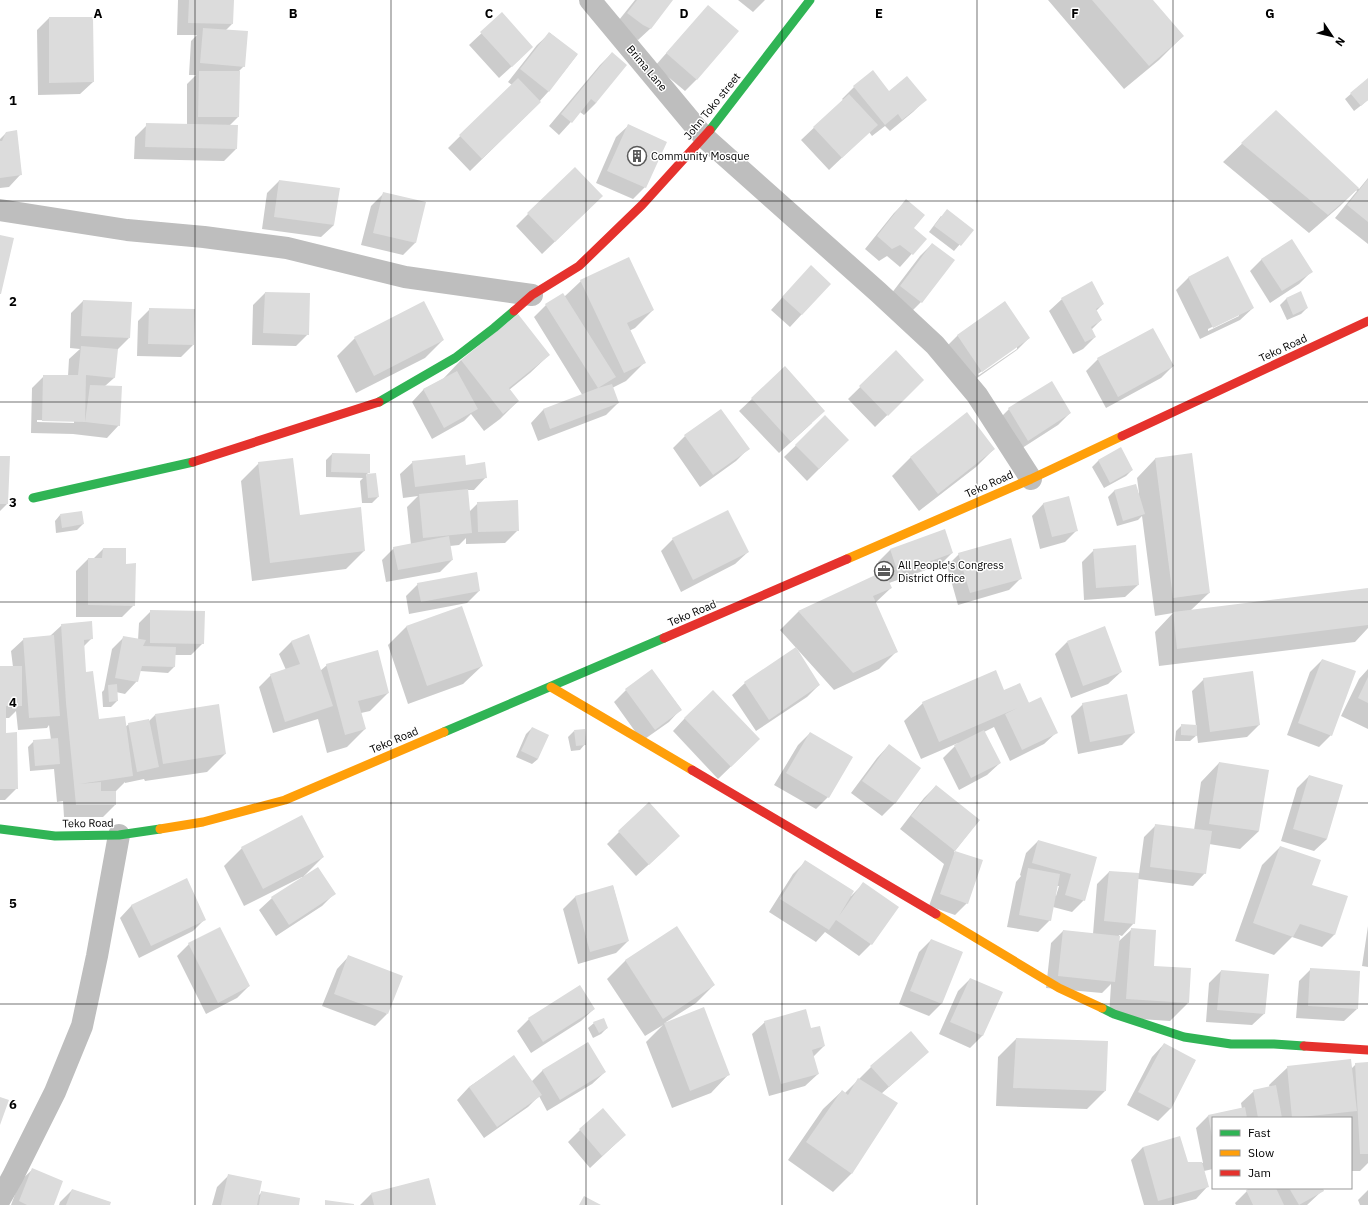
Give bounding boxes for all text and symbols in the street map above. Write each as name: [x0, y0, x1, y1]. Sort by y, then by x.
text: A: [94, 5, 103, 22]
text: B: [289, 5, 298, 22]
text: C: [485, 5, 494, 22]
text: D: [679, 5, 689, 22]
text: E: [875, 5, 883, 22]
text: F: [1071, 5, 1079, 22]
text: G: [1265, 5, 1275, 22]
north arrow: [1312, 16, 1352, 56]
text: N: [1332, 34, 1348, 49]
street label: Brima Lane: [624, 42, 670, 94]
street label: John Toko street: [681, 70, 743, 142]
text: 1: [9, 92, 17, 109]
building icon: Community Mosque: [626, 145, 648, 167]
place label: Community Mosque: [651, 149, 750, 163]
text: 2: [9, 293, 17, 310]
street label: Teko Road: [1257, 331, 1309, 365]
street label: Teko Road: [963, 467, 1015, 501]
text: 3: [9, 494, 17, 511]
place label: All People's Congress District Office: [898, 558, 1004, 585]
office icon: All People's Congress District Office: [873, 560, 895, 582]
street label: Teko Road: [666, 597, 718, 629]
text: 4: [9, 694, 17, 711]
street label: Teko Road: [368, 724, 420, 756]
street label: Teko Road: [62, 816, 114, 830]
text: 5: [9, 895, 17, 912]
text: 6: [9, 1096, 17, 1113]
legend: [1212, 1117, 1352, 1189]
text: Fast: [1248, 1125, 1271, 1140]
text: Slow: [1248, 1145, 1274, 1160]
text: Jam: [1248, 1165, 1271, 1180]

